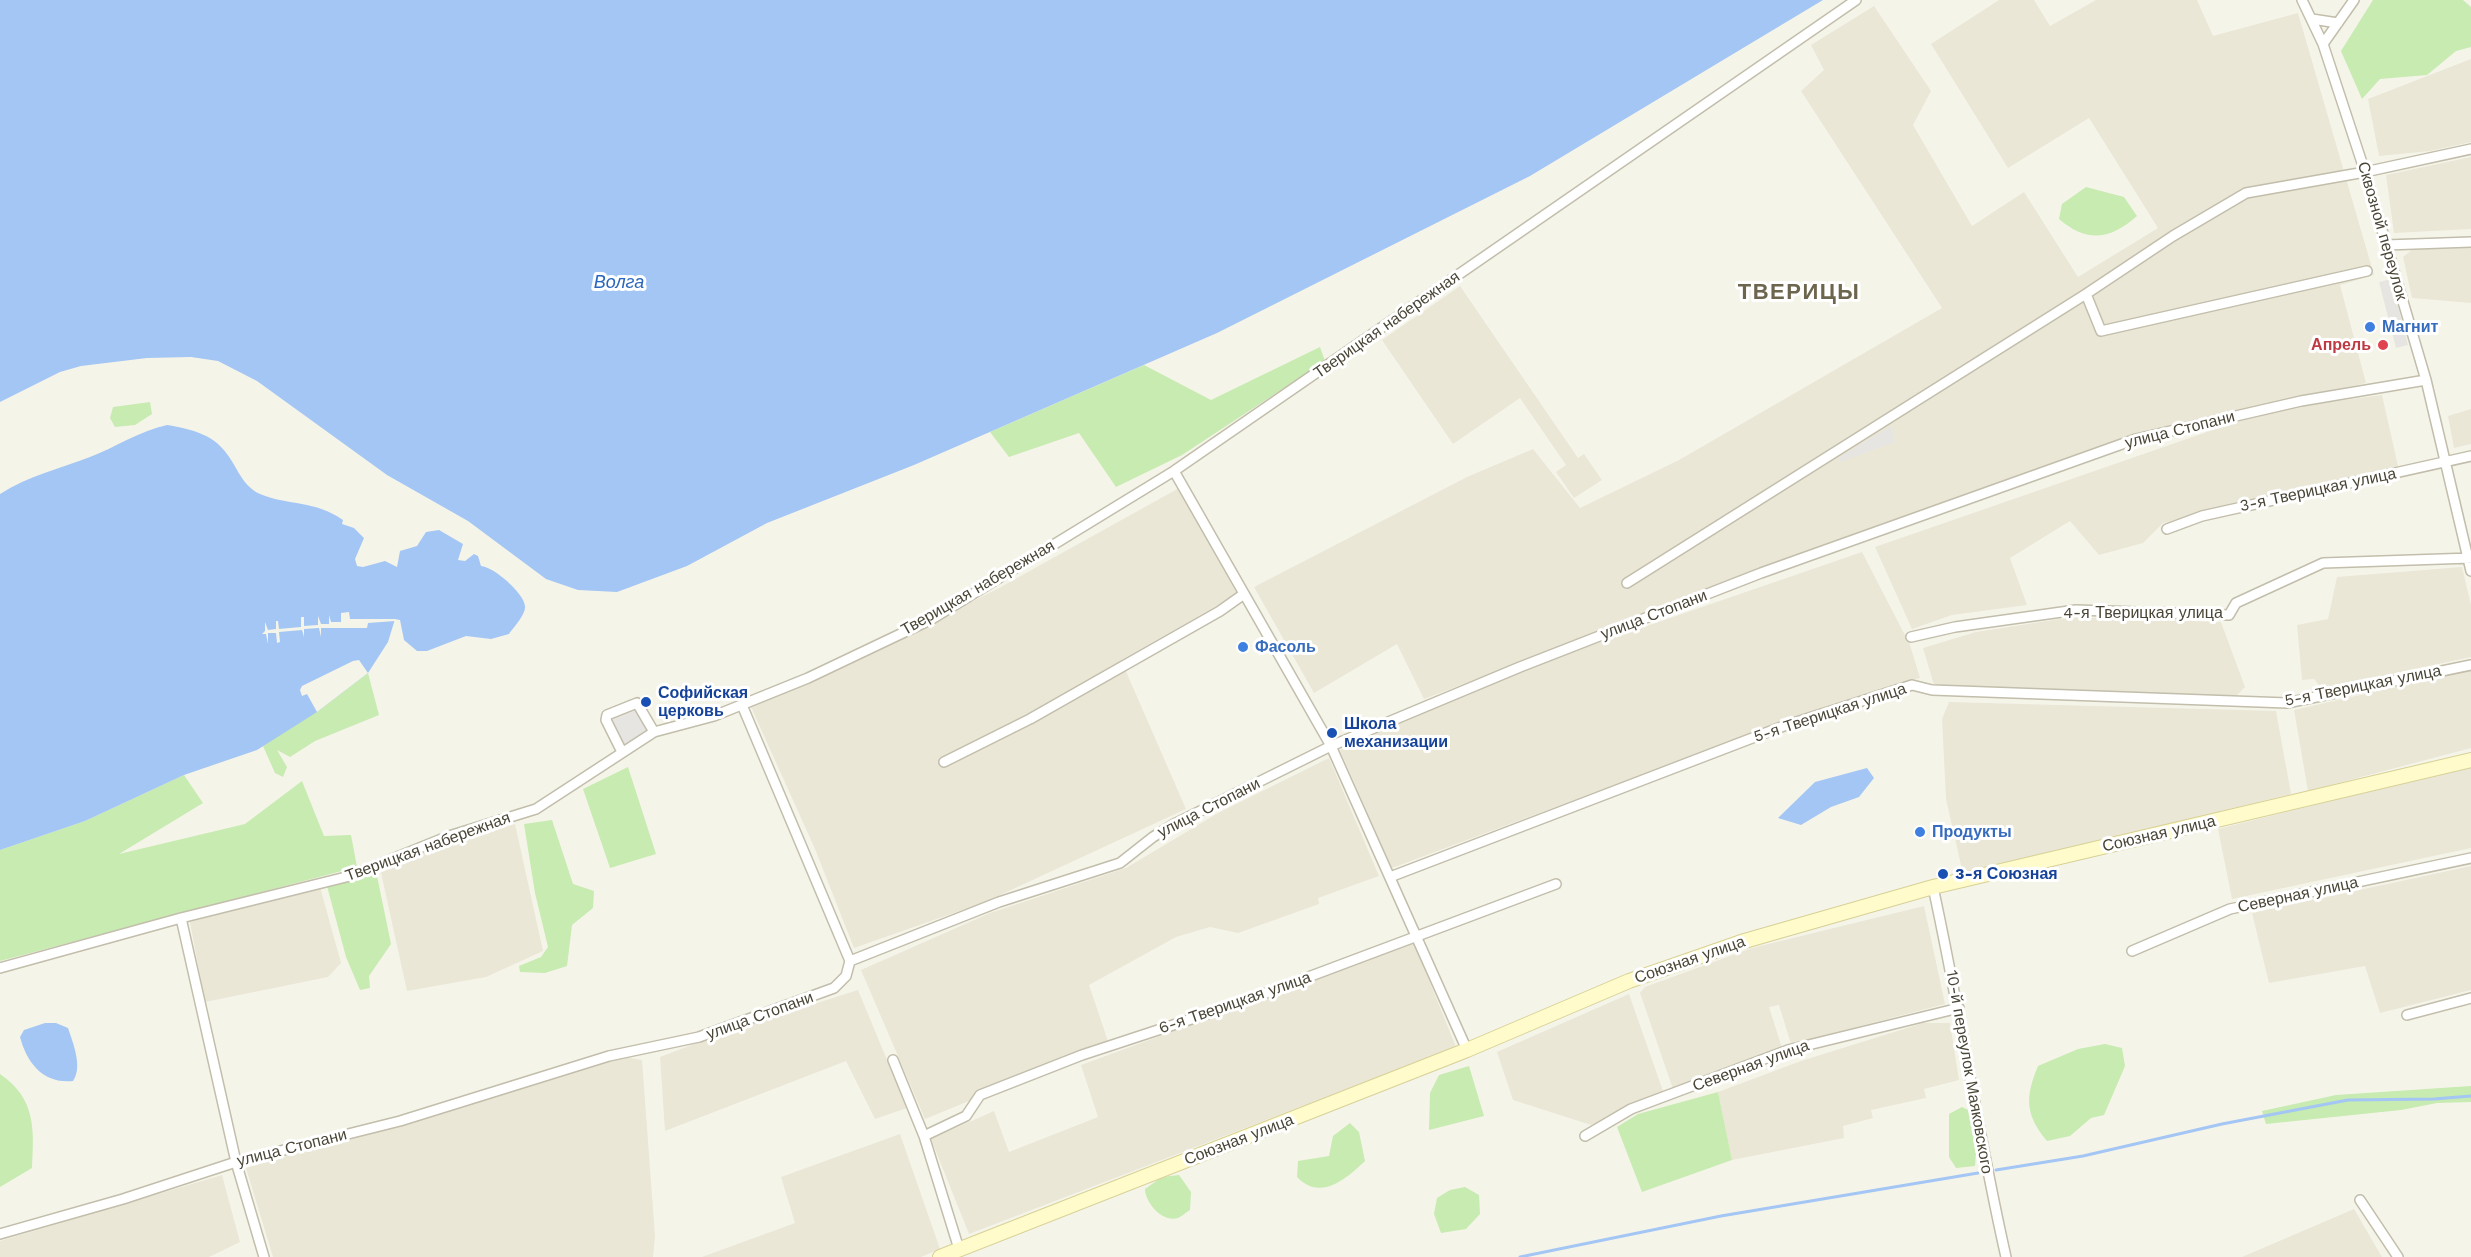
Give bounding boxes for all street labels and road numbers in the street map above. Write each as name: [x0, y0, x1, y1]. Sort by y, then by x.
street label: Сквозной переулок: [2353, 159, 2411, 303]
street label: Тверицкая набережная: [1310, 267, 1464, 383]
street label: улица Стопани: [2123, 407, 2237, 453]
street label: 3-я Тверицкая улица: [2238, 464, 2398, 516]
street label: Тверицкая набережная: [898, 536, 1058, 640]
street label: улица Стопани: [1598, 586, 1710, 644]
street label: 4-я Тверицкая улица: [2063, 603, 2223, 623]
street label: 5-я Тверицкая улица: [2283, 661, 2443, 711]
street label: 5-я Тверицкая улица: [1751, 679, 1909, 747]
street label: улица Стопани: [1155, 774, 1263, 842]
street label: Тверицкая набережная: [343, 808, 513, 886]
street label: Союзная улица: [2101, 812, 2217, 856]
street label: Северная улица: [2236, 873, 2360, 917]
street label: Союзная улица: [1632, 932, 1748, 988]
street label: 6-я Тверицкая улица: [1156, 968, 1314, 1038]
street label: 10-й переулок Маяковского: [1942, 969, 1996, 1175]
street label: улица Стопани: [704, 988, 816, 1044]
street label: Северная улица: [1690, 1036, 1812, 1096]
street label: Союзная улица: [1182, 1110, 1296, 1170]
street label: улица Стопани: [235, 1125, 349, 1171]

